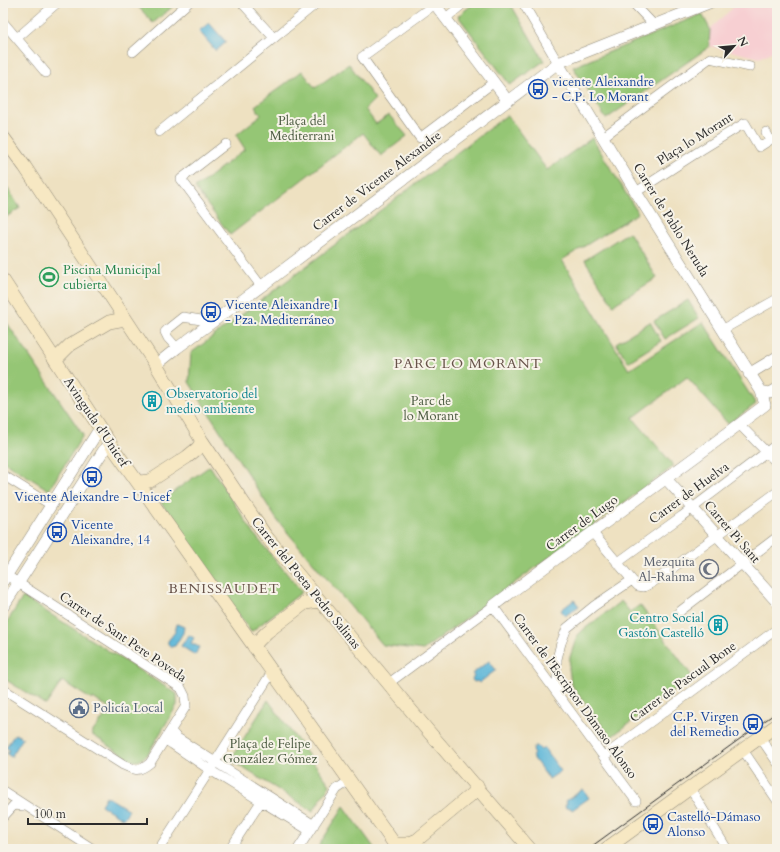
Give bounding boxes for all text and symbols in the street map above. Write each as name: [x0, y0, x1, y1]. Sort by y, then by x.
north arrow: [714, 26, 754, 66]
text: N: [734, 34, 752, 50]
place label: vicente Aleixandre - C.P. Lo Morant: [552, 73, 654, 106]
bus stop icon: vicente Aleixandre - C.P. Lo Morant: [527, 78, 549, 100]
street label: Plaça lo Morant: [654, 108, 736, 170]
park label: Plaça del Mediterrani: [270, 112, 335, 145]
street label: Carrer de Vicente Alexandre: [309, 127, 445, 235]
street label: Carrer de Pablo Neruda: [629, 160, 714, 281]
place label: Piscina Municipal cubierta: [63, 261, 161, 294]
sports icon: Piscina Municipal cubierta: [38, 266, 60, 288]
place label: Vicente Aleixandre I - Pza. Mediterráneo: [225, 296, 338, 329]
bus stop icon: Vicente Aleixandre I - Pza. Mediterráneo: [200, 301, 222, 323]
district label: PARC LO MORANT: [394, 354, 542, 373]
street label: Avinguda d'Unicef: [59, 374, 134, 472]
place label: Observatorio del medio ambiente: [166, 385, 258, 418]
building icon: Observatorio del medio ambiente: [141, 390, 163, 412]
park label: Parc de lo Morant: [404, 392, 458, 425]
street label: Carrer de Huelva: [645, 458, 733, 528]
bus stop icon: Vicente Aleixandre - Unicef: [81, 466, 103, 488]
place label: Vicente Aleixandre - Unicef: [14, 488, 172, 506]
street label: Carrer de Lugo: [542, 491, 622, 555]
street label: Carrer Pi Sant: [700, 497, 764, 567]
street label: Carrer del Poeta Pedro Salinas: [247, 513, 365, 653]
place label: Vicente Aleixandre, 14: [71, 516, 151, 549]
bus stop icon: Vicente Aleixandre, 14: [46, 521, 68, 543]
place label: Mezquita Al-Rahma: [638, 553, 695, 586]
mosque icon: Mezquita Al-Rahma: [698, 558, 720, 580]
district label: BENISSAUDET: [168, 579, 280, 598]
street label: Carrer de Sant Pere Poveda: [56, 588, 191, 687]
place label: Centro Social Gastón Castelló: [618, 609, 705, 642]
street label: Carrer de l'Escriptor Dámaso Alonso: [509, 610, 641, 782]
building icon: Centro Social Gastón Castelló: [707, 614, 729, 636]
street label: Carrer de Pascual Bone: [626, 637, 740, 727]
public building icon: Policía Local: [68, 697, 90, 719]
place label: Policía Local: [93, 699, 164, 717]
place label: C.P. Virgen del Remedio: [670, 708, 740, 741]
bus stop icon: C.P. Virgen del Remedio: [742, 713, 764, 735]
park label: Plaça de Felipe González Gómez: [223, 735, 318, 768]
scale bar: [28, 800, 147, 826]
text: 100 m: [34, 806, 67, 822]
place label: Castelló-Dámaso Alonso: [667, 808, 761, 841]
bus stop icon: Castelló-Dámaso Alonso: [642, 813, 664, 835]

